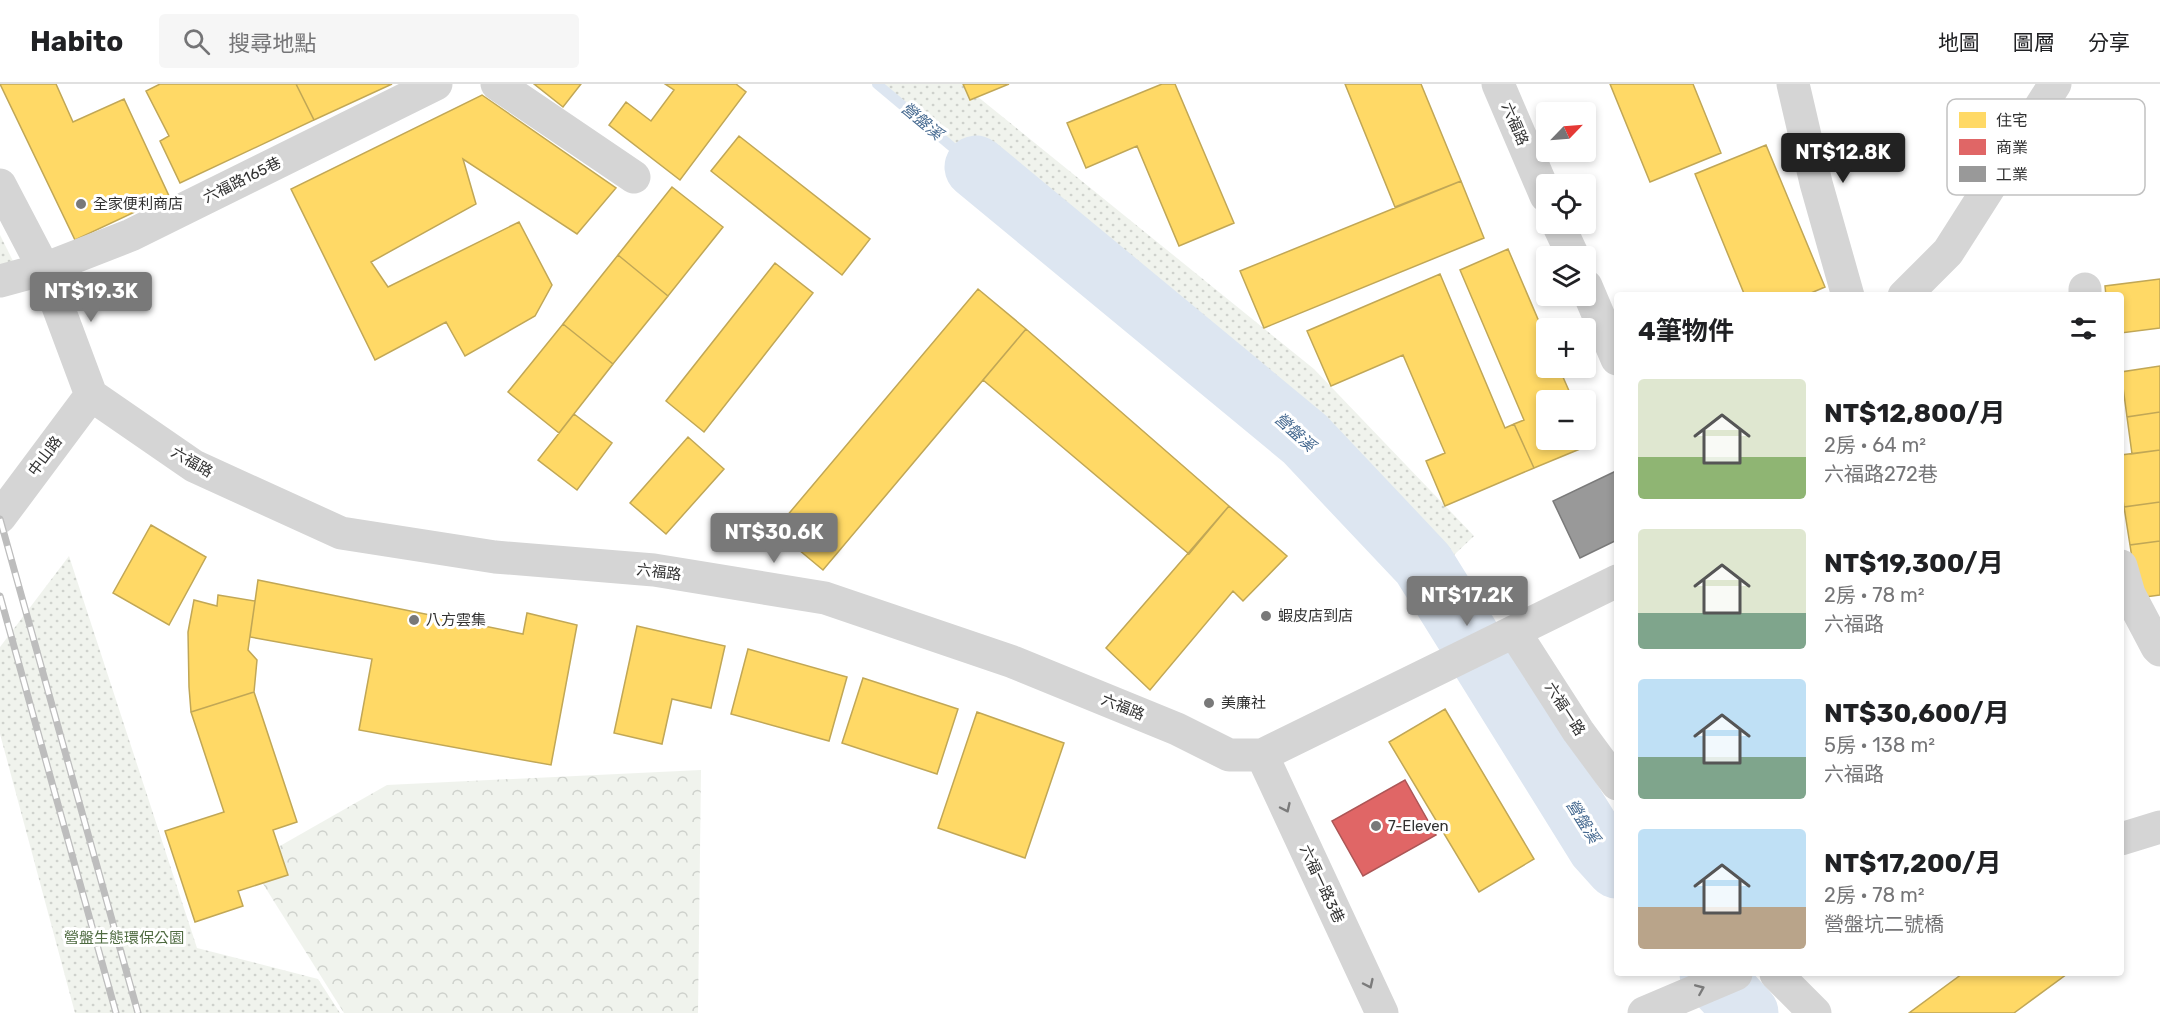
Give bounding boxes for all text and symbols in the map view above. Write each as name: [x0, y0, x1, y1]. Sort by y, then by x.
search box: [159, 14, 579, 68]
text: Habito: [30, 25, 123, 58]
icon: search: [180, 25, 213, 58]
text: 搜尋地點: [228, 30, 316, 57]
text: 地圖: [1938, 30, 1980, 55]
text: 圖層: [2013, 30, 2055, 55]
text: 分享: [2088, 30, 2130, 55]
water label: 營盤溪: [898, 98, 948, 145]
legend: [1947, 99, 2145, 195]
street label: 六福路: [1498, 100, 1532, 148]
north arrow: [1536, 102, 1596, 162]
map controls: [1536, 102, 1596, 450]
text: 住宅: [1996, 111, 2028, 130]
pin: NT$12.8K: [1781, 133, 1905, 184]
text: 商業: [1996, 138, 2028, 157]
text: NT$12.8K: [1795, 140, 1891, 164]
street label: 六福路165巷: [200, 153, 284, 207]
text: 工業: [1996, 165, 2028, 184]
button: locate: [1536, 174, 1596, 234]
place label: 全家便利商店: [93, 195, 183, 213]
marker: 全家便利商店: [74, 197, 88, 211]
button: layers: [1536, 246, 1596, 306]
pin: NT$19.3K: [29, 272, 153, 323]
text: NT$19.3K: [44, 279, 138, 303]
icon: filters: [2067, 312, 2100, 345]
text: 4筆物件: [1638, 316, 1734, 347]
button: +: [1536, 318, 1596, 378]
button: −: [1536, 390, 1596, 450]
text: NT$12,800/月: [1824, 398, 2006, 429]
icon: home: [1686, 403, 1758, 475]
water label: 營盤溪: [1271, 409, 1321, 456]
street label: 中山路: [24, 433, 66, 479]
text: 2房 · 64 m²: [1824, 433, 1926, 457]
street label: 六福路: [168, 443, 216, 481]
text: 六福路272巷: [1824, 462, 1938, 486]
pin: NT$30.6K: [712, 513, 836, 564]
text: NT$30.6K: [725, 520, 823, 544]
text: NT$19,300/月: [1824, 548, 2004, 579]
icon: home: [1686, 553, 1758, 625]
street label: 六福路: [636, 560, 682, 584]
pin: NT$17.2K: [1405, 576, 1529, 627]
text: NT$17.2K: [1421, 583, 1513, 607]
text: 2房 · 78 m²: [1824, 583, 1925, 607]
place label: 蝦皮店到店: [1278, 607, 1353, 625]
marker: 蝦皮店到店: [1259, 609, 1273, 623]
place label: 八方雲集: [426, 611, 486, 629]
text: 六福路: [1824, 612, 1884, 636]
marker: 八方雲集: [407, 613, 421, 627]
street label: 六福一路: [1541, 679, 1589, 739]
street label: 六福路: [1099, 690, 1147, 724]
place label: 美廉社: [1221, 694, 1266, 712]
marker: 美廉社: [1202, 696, 1216, 710]
text: NT$30,600/月: [1824, 698, 2010, 729]
icon: home: [1686, 703, 1758, 775]
text: 5房 · 138 m²: [1824, 733, 1935, 757]
text: 六福路: [1824, 762, 1884, 786]
water label: 營盤溪: [1562, 796, 1605, 848]
one-way arrow: [1279, 801, 1291, 812]
place label: 7-Eleven: [1388, 817, 1449, 835]
marker: 7-Eleven: [1369, 819, 1383, 833]
street label: 六福一路3巷: [1296, 842, 1348, 926]
text: NT$17,200/月: [1824, 848, 2001, 879]
icon: home: [1686, 853, 1758, 925]
text: 2房 · 78 m²: [1824, 883, 1925, 907]
text: 營盤坑二號橋: [1824, 912, 1944, 936]
park label: 營盤生態環保公園: [64, 929, 184, 947]
one-way arrow: [1361, 978, 1373, 989]
one-way arrow: [1694, 984, 1705, 996]

